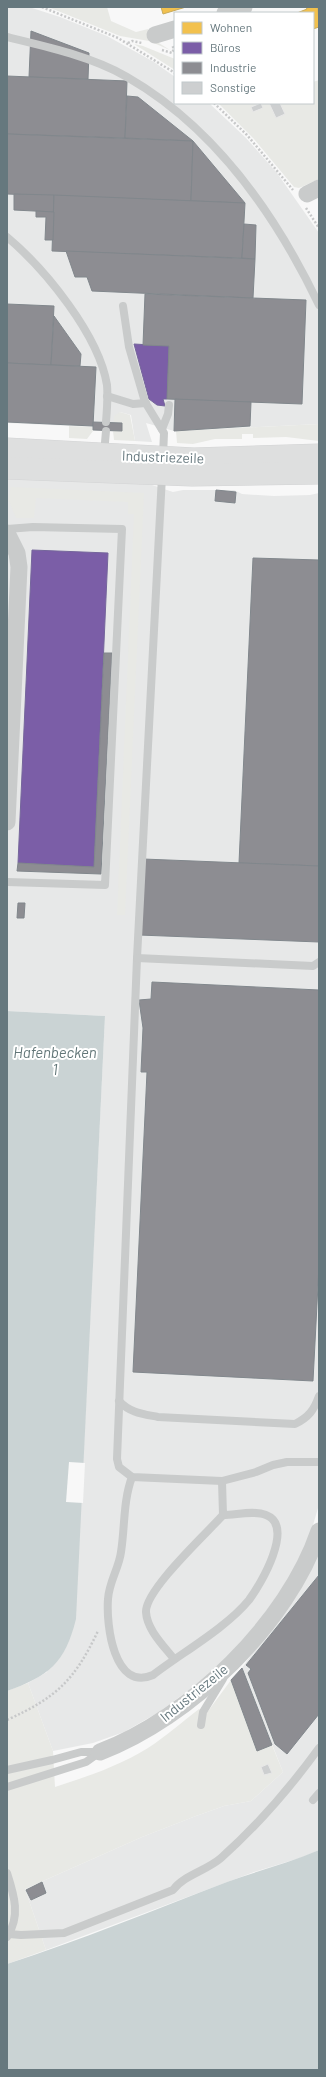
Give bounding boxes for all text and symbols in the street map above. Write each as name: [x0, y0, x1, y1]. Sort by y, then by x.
legend: [174, 12, 314, 104]
text: Wohnen: [210, 20, 252, 34]
text: Büros: [210, 40, 241, 54]
text: Industrie: [210, 60, 256, 74]
text: Sonstige: [210, 80, 256, 94]
street label: Industriezeile: [122, 447, 204, 466]
water label: Hafenbecken 1: [13, 1043, 97, 1078]
street label: Industriezeile: [156, 1660, 231, 1725]

